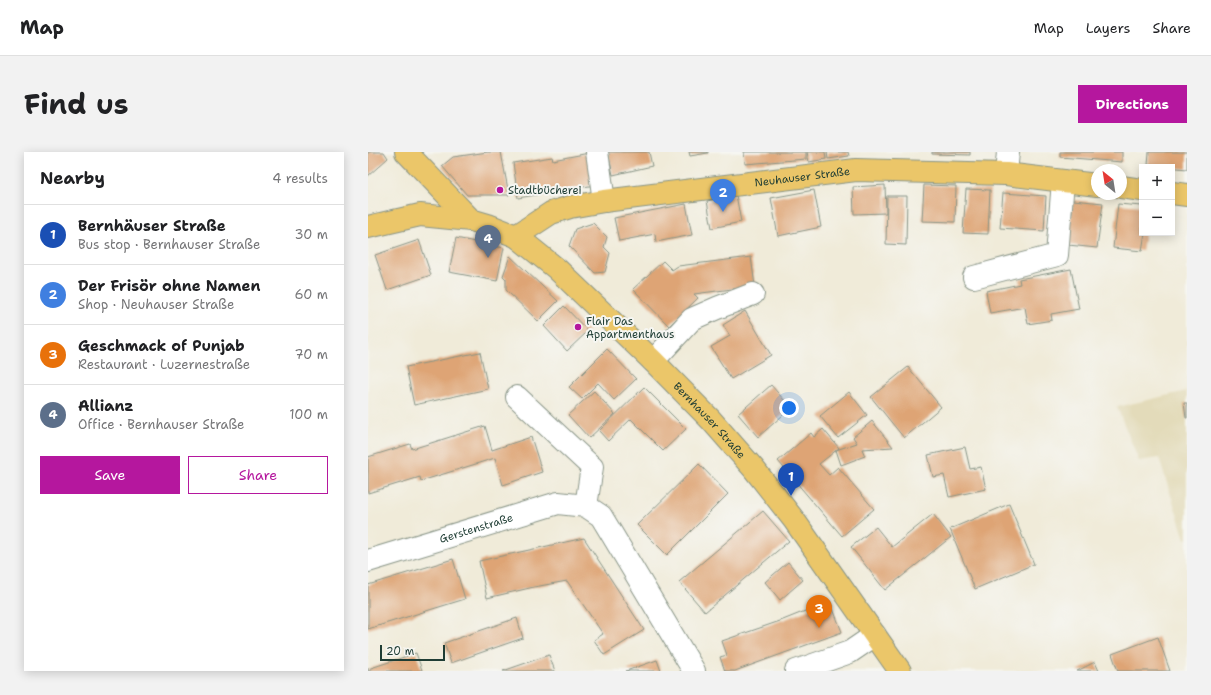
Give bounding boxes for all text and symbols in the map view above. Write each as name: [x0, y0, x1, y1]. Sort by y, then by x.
text: Map: [20, 15, 64, 40]
text: Map: [1034, 19, 1064, 37]
text: Layers: [1086, 19, 1130, 37]
text: Share: [1152, 19, 1191, 37]
text: Find us: [24, 85, 129, 123]
button: Directions: [1078, 85, 1187, 123]
street label: Neuhauser Straße: [754, 164, 851, 190]
north arrow: [1091, 164, 1127, 200]
map controls: [1139, 164, 1175, 236]
button: +: [1139, 164, 1175, 200]
text: Nearby: [40, 167, 105, 189]
text: 4 results: [272, 170, 328, 187]
pin: 2: [710, 179, 736, 212]
place label: Stadtbücherei: [508, 183, 582, 198]
marker: Stadtbücherei: [495, 185, 505, 195]
button: −: [1139, 200, 1175, 236]
text: Bernhäuser Straße: [78, 216, 226, 236]
pin: 4: [475, 225, 501, 258]
text: 1: [50, 226, 56, 243]
text: 30 m: [294, 226, 328, 243]
text: Bus stop · Bernhauser Straße: [78, 236, 260, 253]
text: Der Frisör ohne Namen: [78, 276, 260, 296]
text: 2: [48, 286, 58, 303]
text: 60 m: [295, 286, 328, 303]
text: Shop · Neuhauser Straße: [78, 296, 234, 313]
place label: Flair Das Appartmenthaus: [586, 314, 674, 342]
marker: Flair Das Appartmenthaus: [573, 322, 583, 332]
text: Geschmack of Punjab: [78, 336, 245, 356]
text: 3: [48, 346, 58, 363]
text: 70 m: [294, 346, 328, 363]
text: Restaurant · Luzernestraße: [78, 356, 250, 373]
street label: Bernhauser Straße: [670, 379, 749, 462]
text: Allianz: [78, 396, 134, 416]
your location: [779, 398, 799, 418]
text: 4: [48, 406, 58, 423]
text: 100 m: [289, 406, 328, 423]
text: Office · Bernhauser Straße: [78, 416, 244, 433]
button: Save: [40, 456, 180, 494]
button: Share: [188, 456, 328, 494]
pin: 1: [778, 463, 804, 496]
street label: Gerstenstraße: [438, 510, 515, 547]
pin: 3: [806, 595, 832, 628]
scale bar: [380, 643, 445, 662]
text: 20 m: [386, 644, 414, 659]

